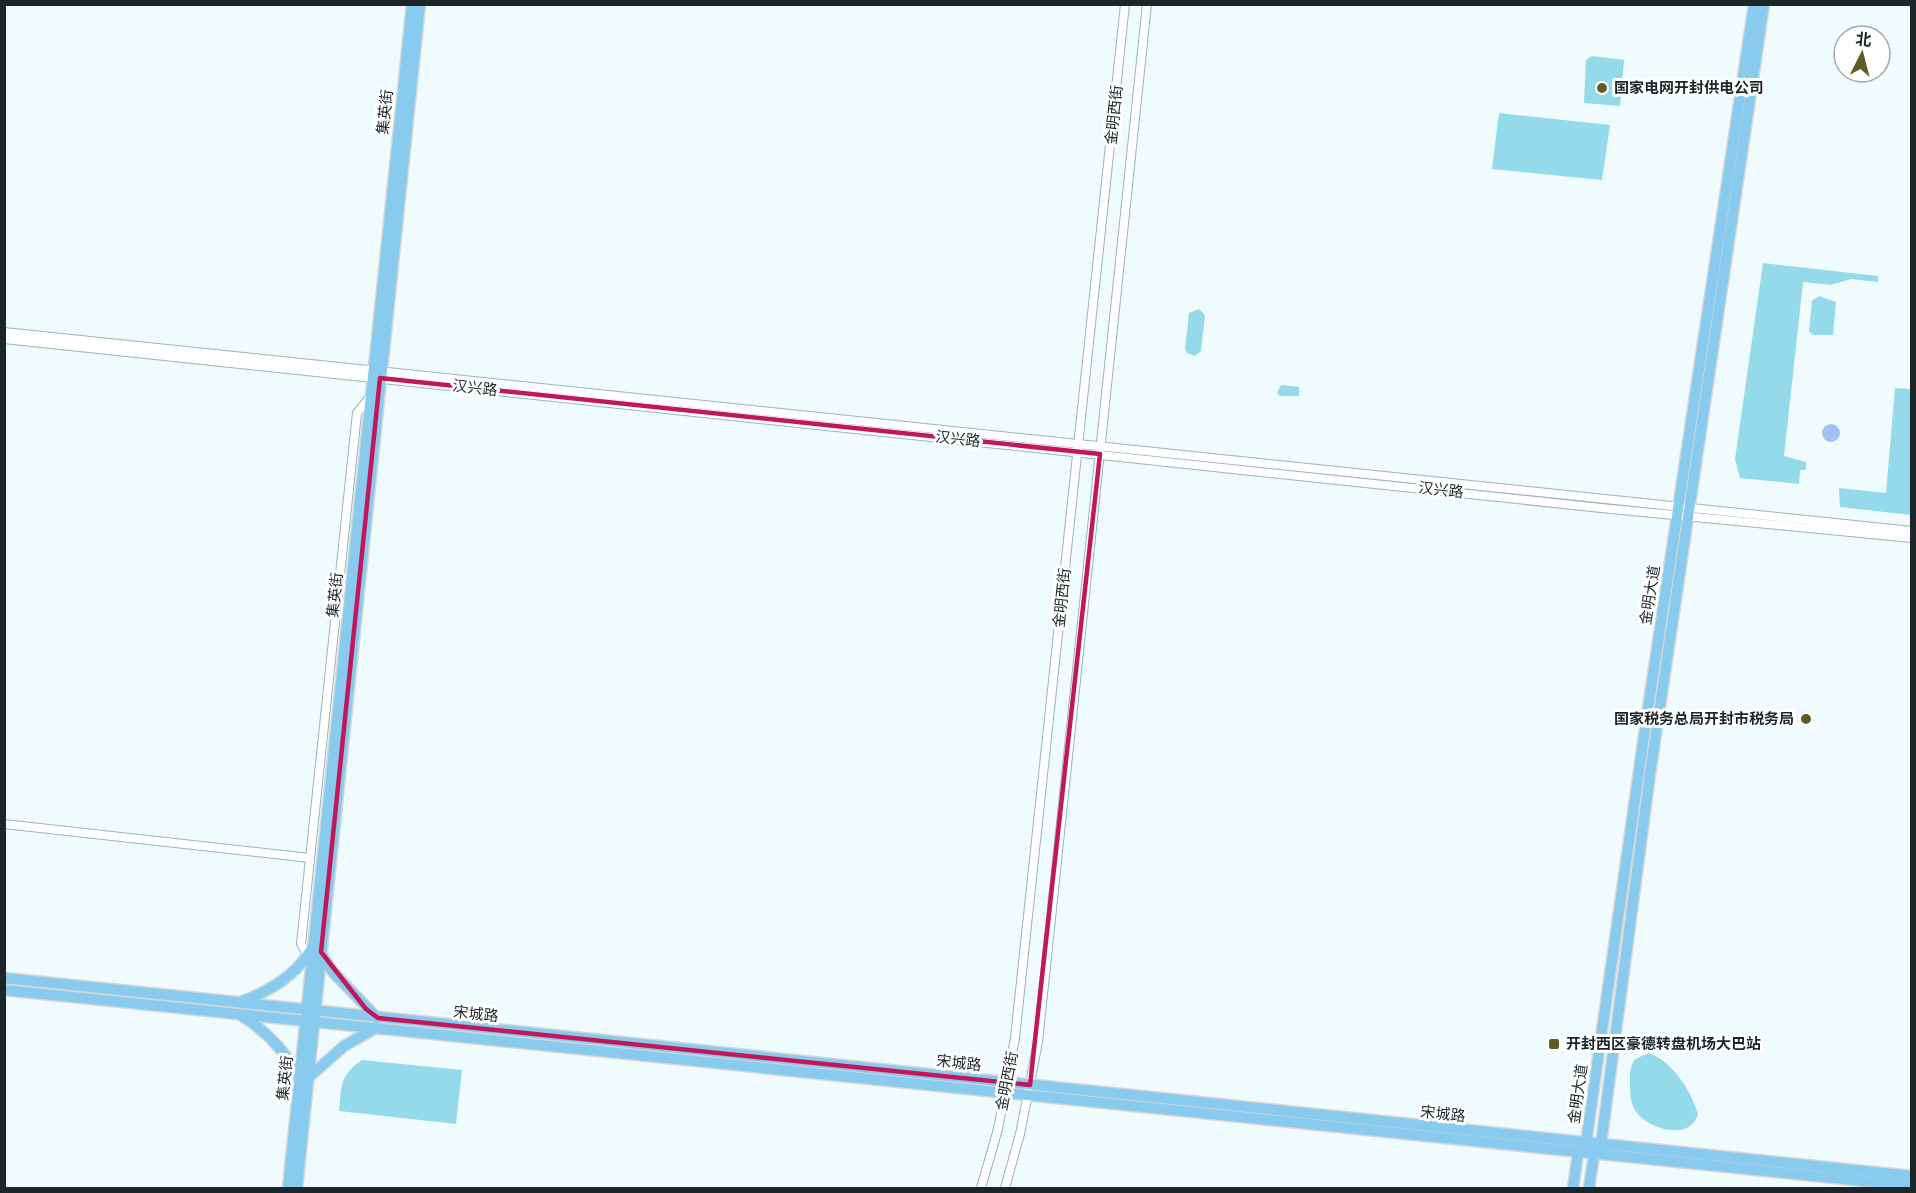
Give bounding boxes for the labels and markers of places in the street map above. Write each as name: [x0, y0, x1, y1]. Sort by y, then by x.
place label: 国家电网开封供电公司: [1614, 79, 1764, 97]
marker: 国家电网开封供电公司: [1595, 81, 1609, 95]
place label: 国家税务总局开封市税务局: [1614, 710, 1794, 728]
marker: 国家税务总局开封市税务局: [1799, 712, 1813, 726]
place label: 开封西区豪德转盘机场大巴站: [1566, 1035, 1761, 1053]
marker: 开封西区豪德转盘机场大巴站: [1547, 1037, 1561, 1051]

